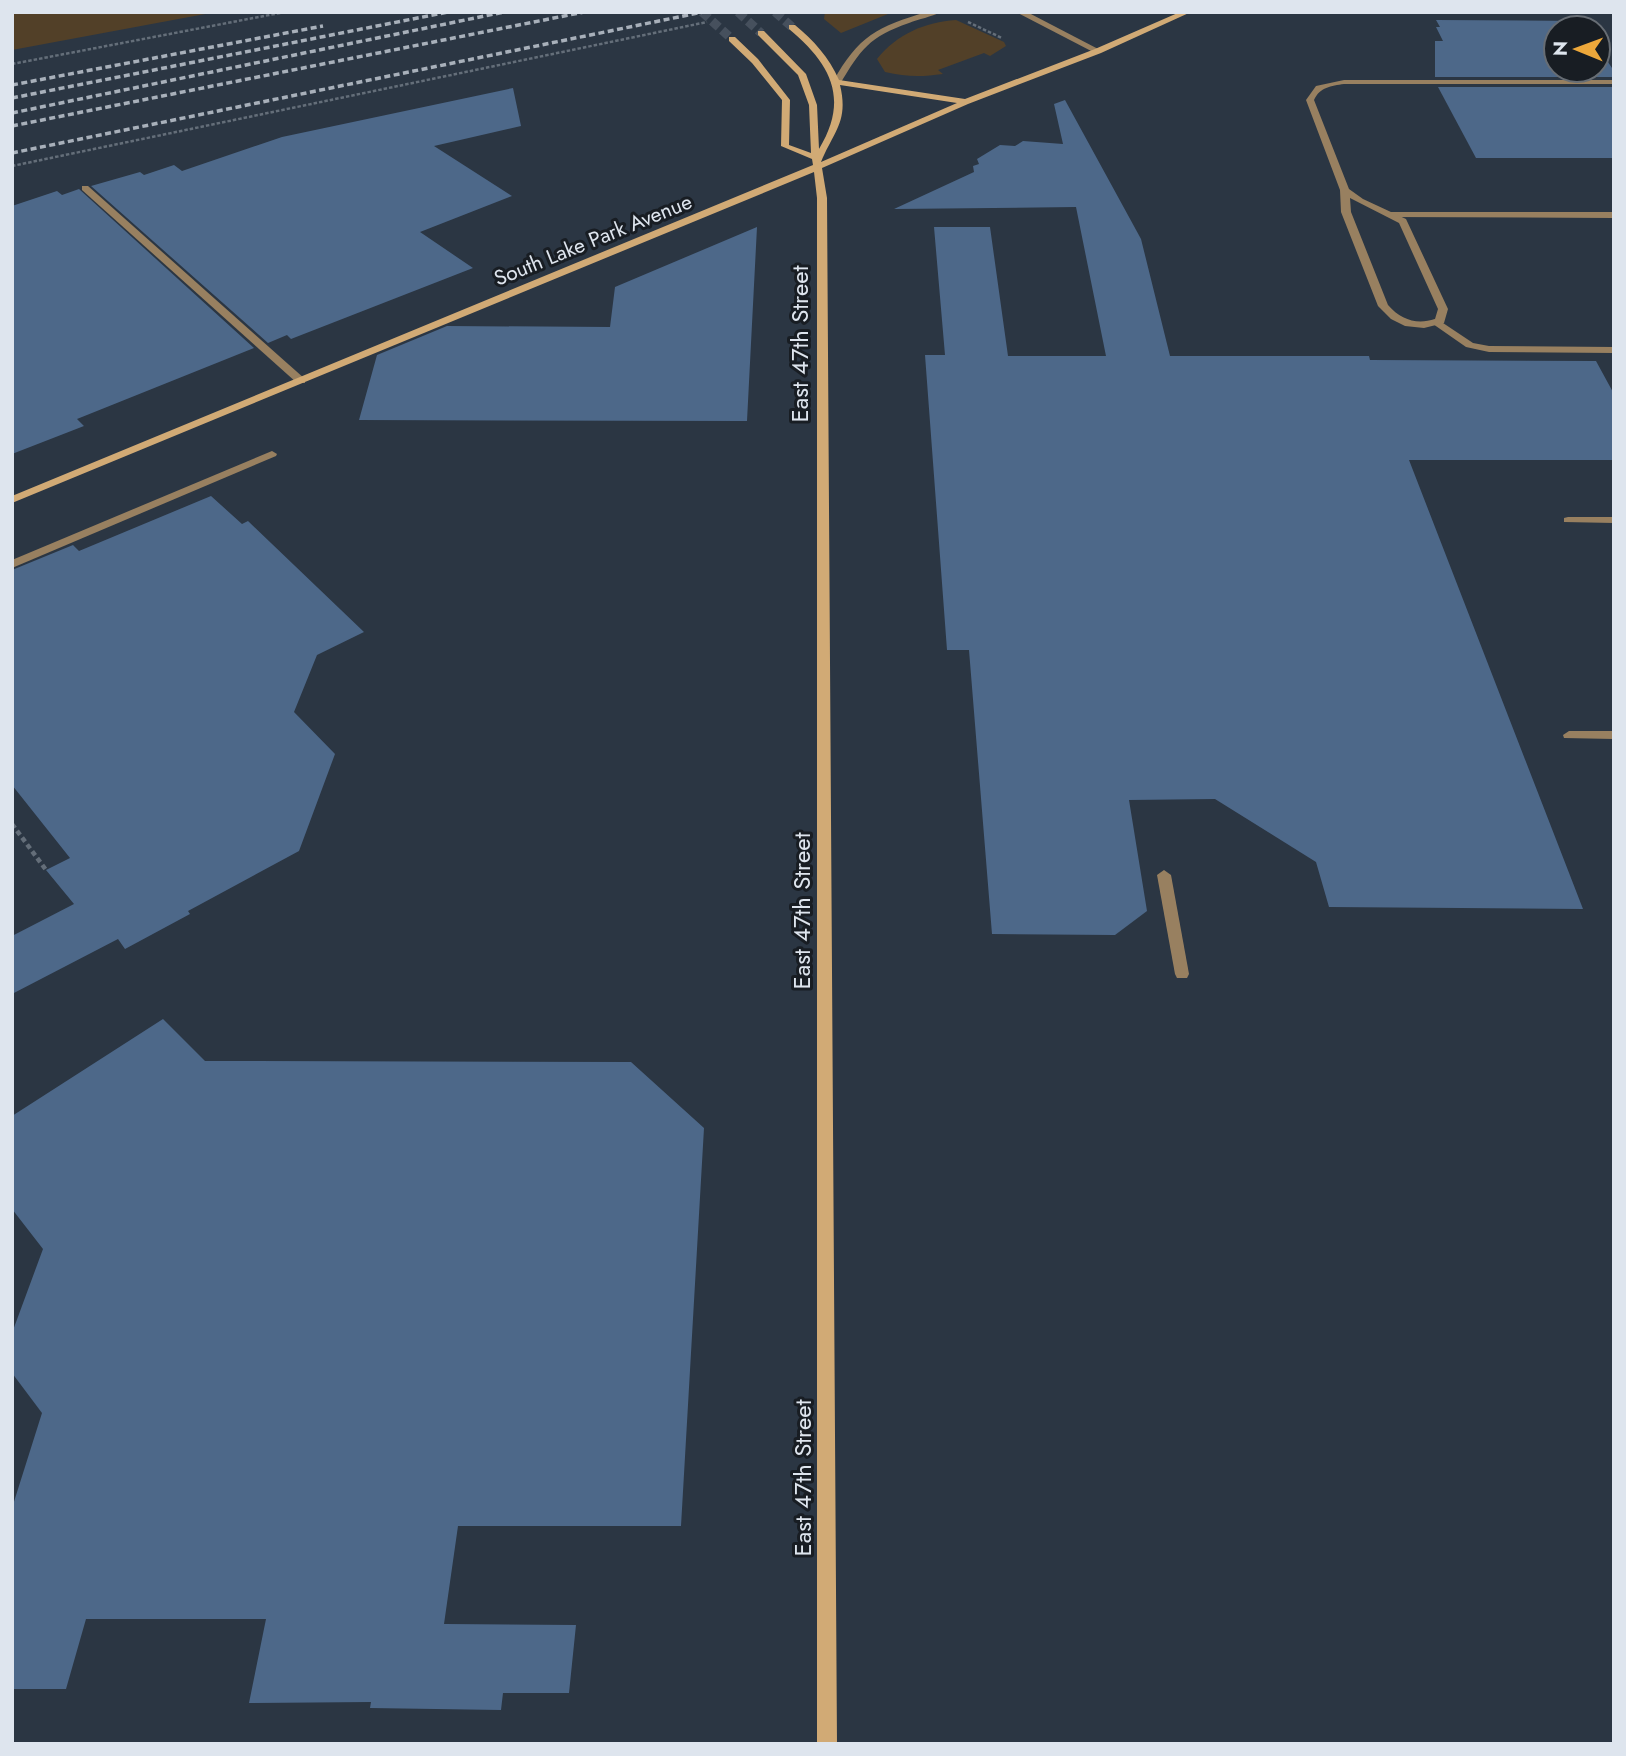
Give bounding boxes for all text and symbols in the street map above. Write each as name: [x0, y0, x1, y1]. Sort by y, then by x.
north arrow: [1542, 14, 1612, 84]
text: N: [1547, 41, 1574, 56]
street label: South Lake Park Avenue: [490, 186, 697, 293]
street label: East 47th Street: [782, 265, 817, 422]
street label: East 47th Street: [784, 832, 819, 989]
street label: East 47th Street: [785, 1399, 820, 1556]

